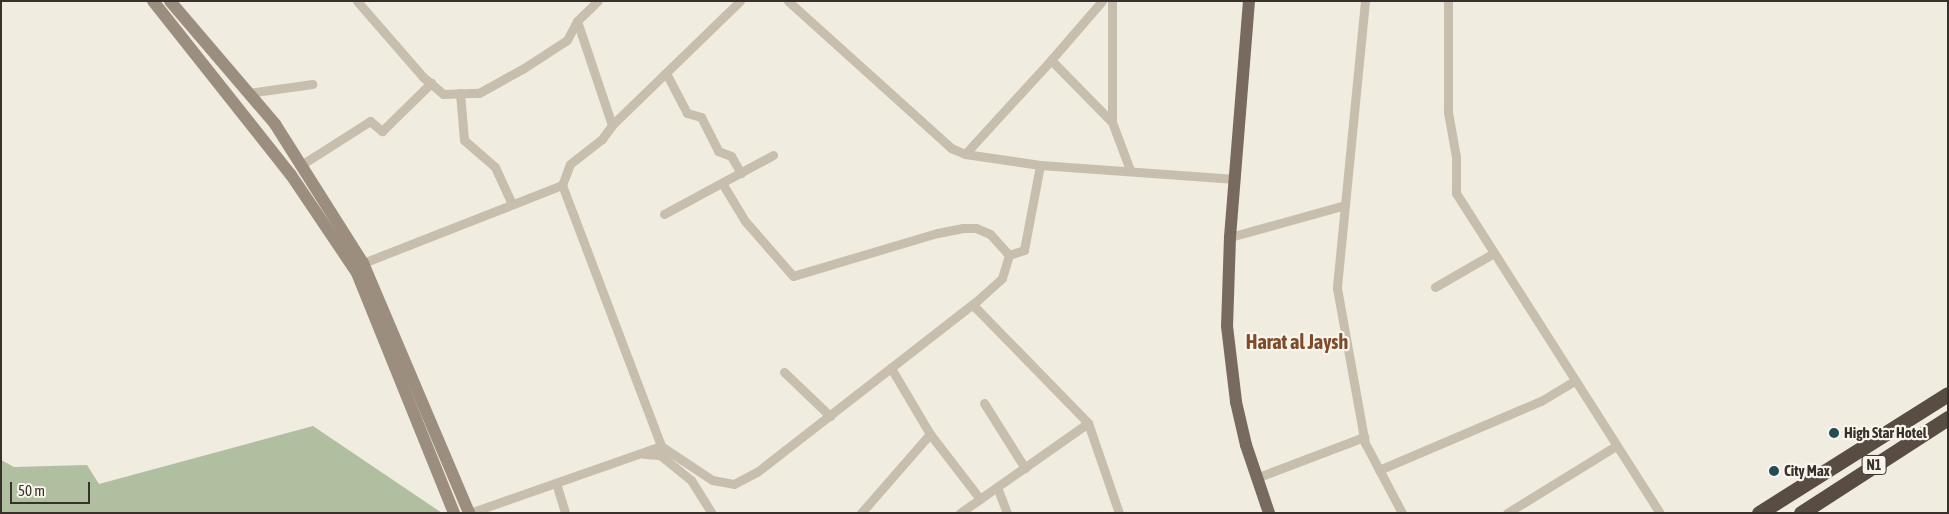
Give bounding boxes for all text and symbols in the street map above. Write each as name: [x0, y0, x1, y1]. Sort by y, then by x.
district label: Harat al Jaysh: [1246, 329, 1348, 353]
place label: High Star Hotel: [1844, 424, 1927, 442]
marker: High Star Hotel: [1828, 427, 1840, 439]
road number: N1: [1862, 454, 1886, 476]
place label: City Max: [1784, 462, 1830, 480]
marker: City Max: [1768, 465, 1780, 477]
scale bar: [12, 472, 92, 504]
text: 50 m: [18, 482, 45, 499]

